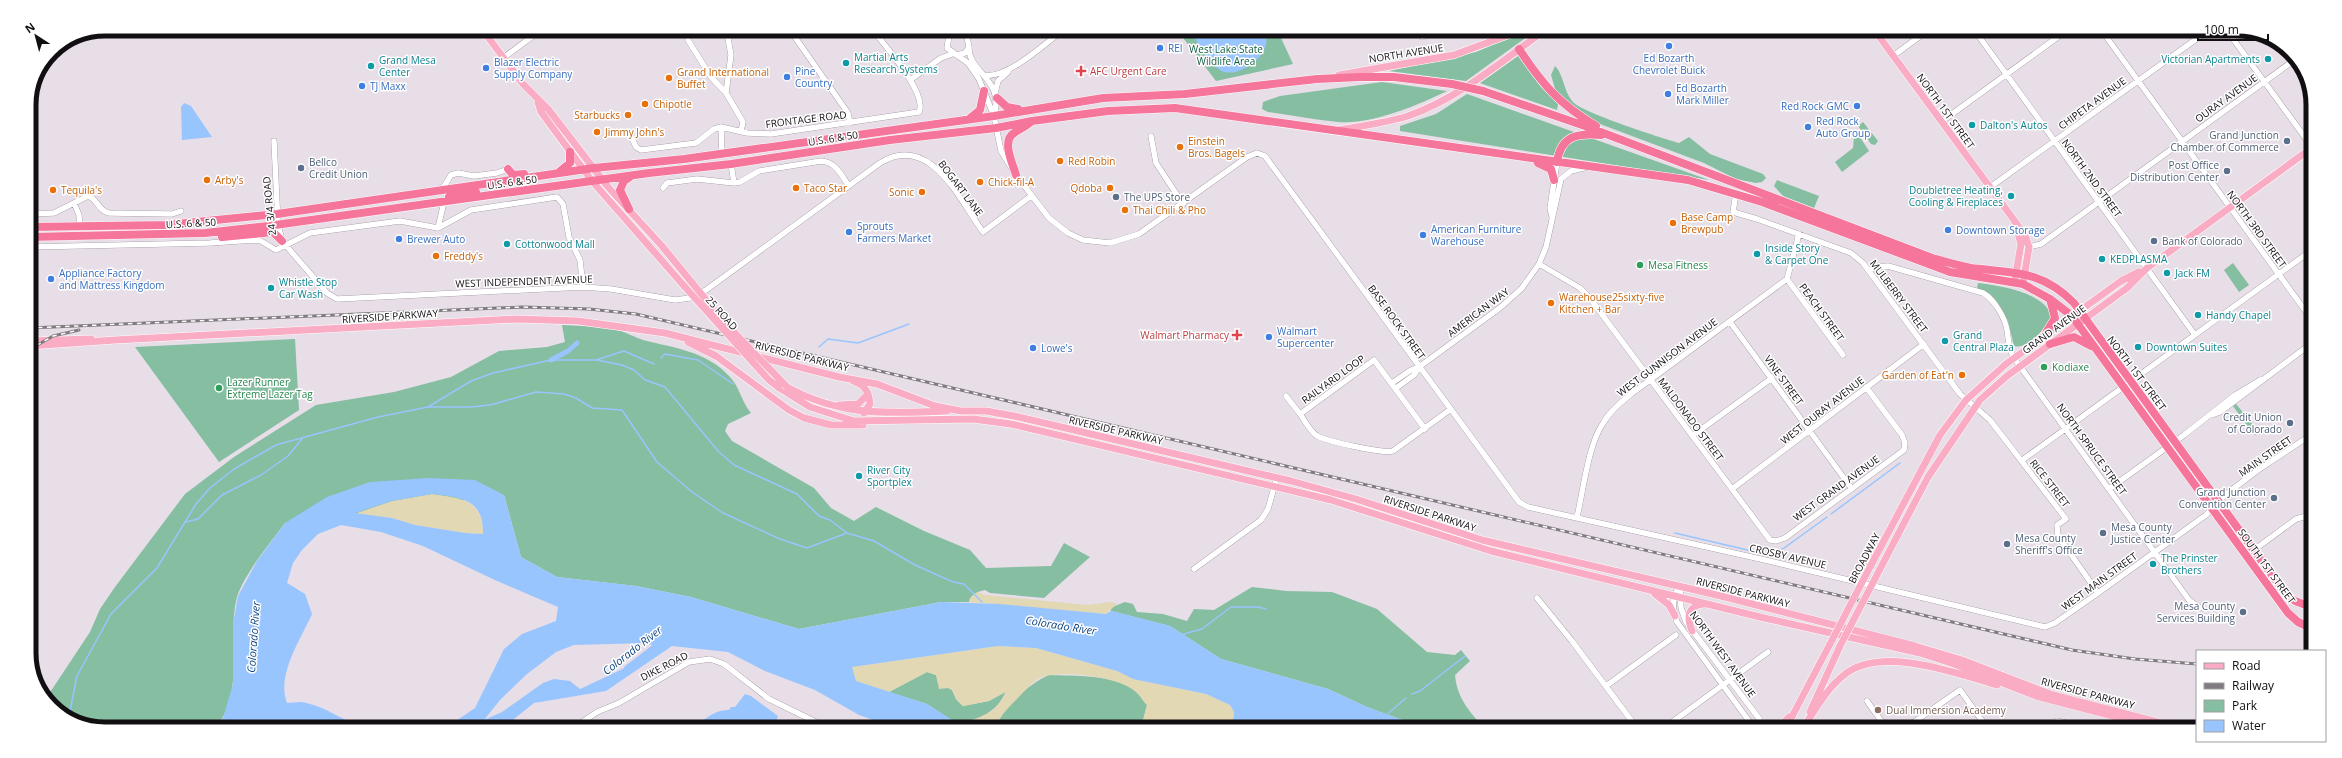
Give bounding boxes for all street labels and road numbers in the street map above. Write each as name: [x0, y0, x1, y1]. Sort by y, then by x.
street label: NORTH AVENUE: [1368, 40, 1444, 66]
street label: NORTH 1ST STREET: [1914, 70, 1978, 152]
street label: OURAY AVENUE: [2192, 71, 2260, 125]
street label: CHIPETA AVENUE: [2055, 74, 2129, 132]
street label: FRONTAGE ROAD: [765, 107, 847, 131]
street label: U.S. 6 & 50: [807, 127, 859, 149]
street label: NORTH 2ND STREET: [2059, 136, 2126, 220]
street label: BOGART LANE: [935, 157, 987, 219]
street label: U.S. 6 & 50: [486, 172, 538, 192]
street label: 24 3/4 ROAD: [259, 176, 279, 236]
street label: NORTH 3RD STREET: [2224, 187, 2290, 271]
street label: U.S. 6 & 50: [166, 215, 217, 231]
street label: MULBERRY STREET: [1867, 257, 1931, 336]
street label: WEST INDEPENDENT AVENUE: [455, 272, 593, 290]
street label: PEACH STREET: [1796, 280, 1848, 344]
street label: BASE ROCK STREET: [1365, 282, 1429, 363]
street label: AMERICAN WAY: [1444, 284, 1512, 340]
street label: 25 ROAD: [703, 293, 741, 333]
street label: GRAND AVENUE: [2019, 301, 2089, 357]
street label: RIVERSIDE PARKWAY: [342, 306, 439, 326]
street label: WEST GUNNISON AVENUE: [1614, 315, 1720, 399]
street label: NORTH 1ST STREET: [2104, 333, 2170, 414]
street label: RIVERSIDE PARKWAY: [754, 338, 851, 375]
street label: RAILYARD LOOP: [1298, 351, 1368, 407]
street label: VINE STREET: [1761, 352, 1807, 408]
street label: WEST OURAY AVENUE: [1777, 373, 1867, 447]
street label: MALDONADO STREET: [1655, 375, 1727, 464]
street label: NORTH SPRUCE STREET: [2054, 400, 2130, 498]
street label: RIVERSIDE PARKWAY: [1068, 412, 1165, 448]
street label: MAIN STREET: [2236, 432, 2295, 480]
street label: WEST GRAND AVENUE: [1790, 452, 1882, 524]
street label: RICE STREET: [2027, 456, 2073, 510]
street label: RIVERSIDE PARKWAY: [1382, 491, 1478, 535]
street label: SOUTH 1ST STREET: [2235, 526, 2299, 607]
street label: BROADWAY: [1845, 530, 1883, 586]
street label: CROSBY AVENUE: [1748, 540, 1828, 572]
street label: WEST MAIN STREET: [2058, 548, 2140, 613]
street label: RIVERSIDE PARKWAY: [1695, 574, 1792, 611]
street label: NORTH WEST AVENUE: [1687, 608, 1759, 700]
street label: DIKE ROAD: [638, 648, 690, 684]
street label: RIVERSIDE PARKWAY: [2040, 674, 2137, 712]

